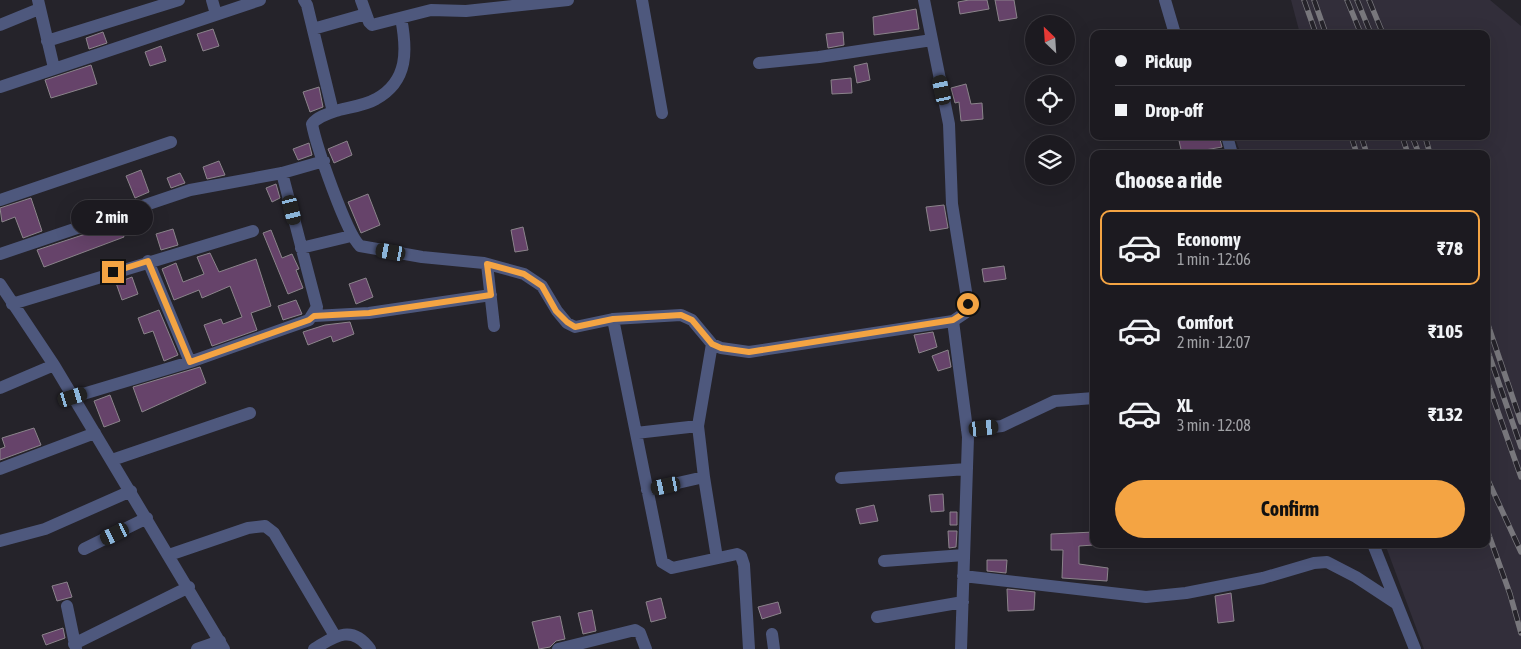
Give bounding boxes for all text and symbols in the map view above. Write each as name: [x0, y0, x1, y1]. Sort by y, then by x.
north arrow: [1025, 15, 1075, 65]
map controls: [1025, 15, 1075, 185]
text: Pickup: [1145, 50, 1192, 72]
car: [931, 74, 952, 106]
button: locate: [1025, 75, 1075, 125]
text: Drop-off: [1145, 99, 1203, 121]
button: layers: [1025, 135, 1075, 185]
text: Choose a ride: [1115, 167, 1222, 193]
car: [281, 194, 302, 226]
callout: 2 min: [72, 200, 154, 234]
text: 2 min: [96, 208, 128, 226]
icon: car: [1117, 225, 1162, 270]
text: Economy: [1177, 228, 1241, 250]
text: ₹78: [1437, 237, 1463, 259]
car: [374, 242, 407, 262]
text: 1 min · 12:06: [1177, 250, 1251, 268]
route end: [102, 261, 124, 283]
route start: [957, 293, 979, 315]
icon: car: [1117, 308, 1162, 353]
text: Comfort: [1177, 311, 1233, 333]
text: ₹105: [1428, 320, 1463, 342]
text: 2 min · 12:07: [1177, 333, 1251, 351]
car: [56, 385, 89, 409]
icon: car: [1117, 391, 1162, 436]
text: XL: [1177, 394, 1193, 416]
text: ₹132: [1428, 403, 1463, 425]
text: 3 min · 12:08: [1177, 416, 1251, 434]
car: [968, 419, 999, 437]
car: [649, 476, 682, 496]
button: Confirm: [1115, 480, 1465, 538]
car: [98, 521, 131, 547]

